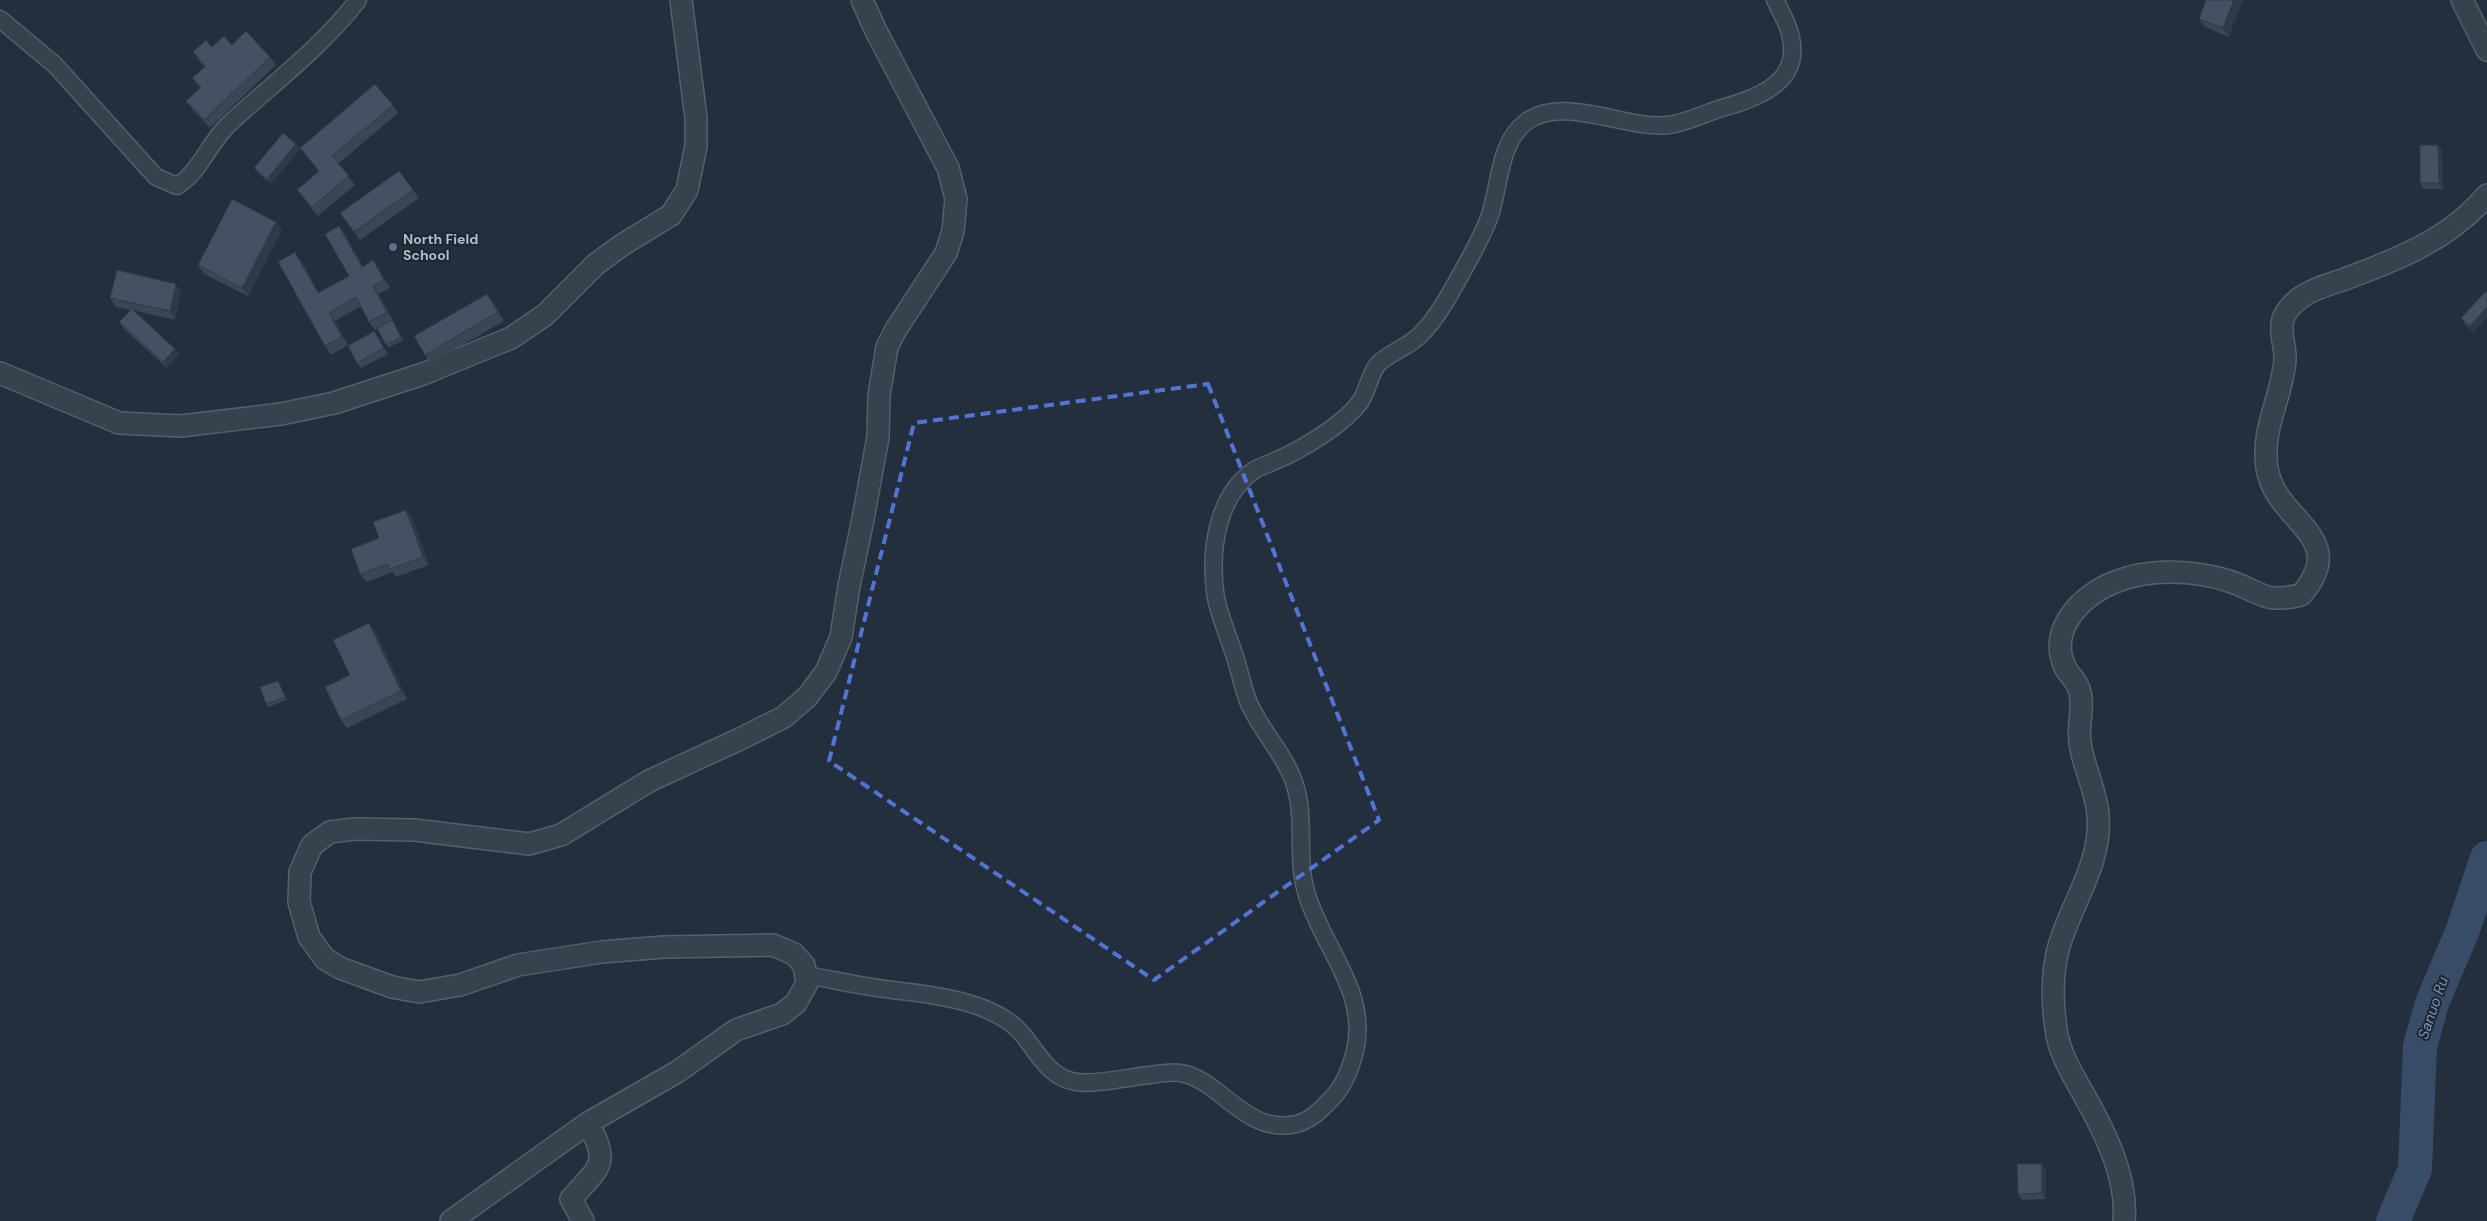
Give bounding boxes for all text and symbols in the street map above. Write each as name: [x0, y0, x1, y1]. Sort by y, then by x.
place label: North Field School: [403, 230, 478, 264]
marker: North Field School: [387, 241, 399, 253]
water label: Sanuo Ru: [2413, 974, 2453, 1042]

